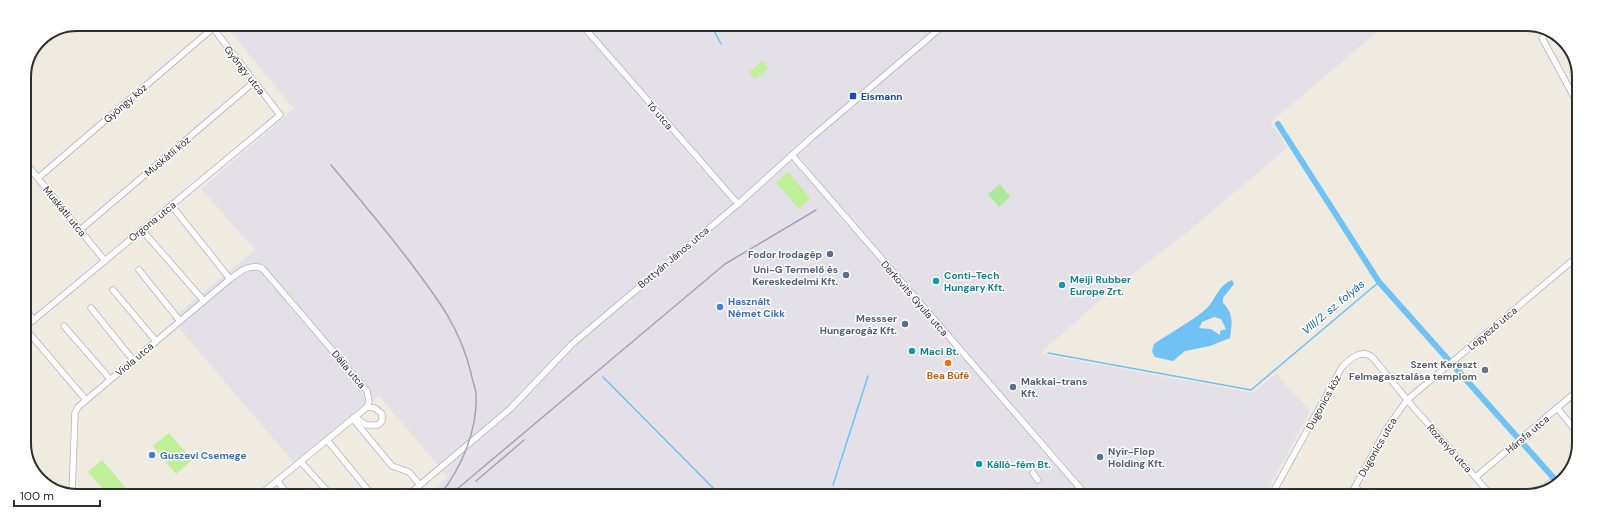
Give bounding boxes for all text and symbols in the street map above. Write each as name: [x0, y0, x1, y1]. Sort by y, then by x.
street label: Gyöngy utca: [221, 43, 268, 97]
street label: Gyöngy köz: [101, 81, 150, 126]
place label: Eismann: [861, 90, 903, 103]
marker: Eismann: [848, 91, 858, 101]
street label: Tó utca: [644, 98, 676, 132]
street label: Muskátli köz: [142, 133, 193, 179]
street label: Muskátli utca: [40, 183, 89, 239]
street label: Orgona utca: [126, 198, 179, 244]
street label: Bottyán János utca: [635, 224, 712, 291]
place label: Fodor Irodagép: [748, 248, 822, 261]
marker: Fodor Irodagép: [825, 249, 835, 259]
street label: Derkovits Gyula utca: [878, 258, 951, 339]
place label: Uni-G Termelő és Kereskedelmi Kft.: [752, 263, 838, 288]
place label: Conti-Tech Hungary Kft.: [944, 269, 1005, 294]
marker: Uni-G Termelő és Kereskedelmi Kft.: [841, 270, 851, 280]
place label: Meiji Rubber Europe Zrt.: [1070, 273, 1131, 298]
marker: Conti-Tech Hungary Kft.: [931, 276, 941, 286]
water label: VIII/2. sz. folyás: [1299, 276, 1368, 337]
marker: Meiji Rubber Europe Zrt.: [1057, 280, 1067, 290]
place label: Használt Német Cikk: [728, 295, 785, 320]
marker: Használt Német Cikk: [715, 302, 725, 312]
street label: Legyező utca: [1465, 304, 1520, 353]
place label: Messser Hungarogáz Kft.: [820, 312, 897, 337]
marker: Messser Hungarogáz Kft.: [900, 319, 910, 329]
street label: Viola utca: [113, 340, 156, 379]
place label: Maci Bt.: [920, 345, 960, 358]
marker: Maci Bt.: [907, 346, 917, 356]
street label: Dália utca: [329, 348, 368, 391]
marker: Bea Büfé: [943, 358, 953, 368]
place label: Szent Kereszt Felmagasztalása templom: [1349, 358, 1477, 383]
marker: Szent Kereszt Felmagasztalása templom: [1480, 365, 1490, 375]
place label: Bea Büfé: [927, 369, 969, 382]
street label: Dugonics köz: [1303, 372, 1344, 432]
place label: Makkai-trans Kft.: [1021, 375, 1087, 400]
marker: Makkai-trans Kft.: [1008, 382, 1018, 392]
street label: Hársfa utca: [1503, 412, 1552, 456]
street label: Dugonics utca: [1355, 415, 1400, 479]
street label: Rozsnyó utca: [1424, 421, 1475, 475]
place label: Nyír-Flop Holding Kft.: [1108, 445, 1165, 470]
place label: Guszevi Csemege: [160, 449, 247, 462]
marker: Guszevi Csemege: [147, 450, 157, 460]
marker: Nyír-Flop Holding Kft.: [1095, 452, 1105, 462]
place label: Kálló-fém Bt.: [987, 458, 1051, 471]
marker: Kálló-fém Bt.: [974, 459, 984, 469]
scale bar: [14, 482, 100, 508]
text: 100 m: [20, 488, 54, 504]

